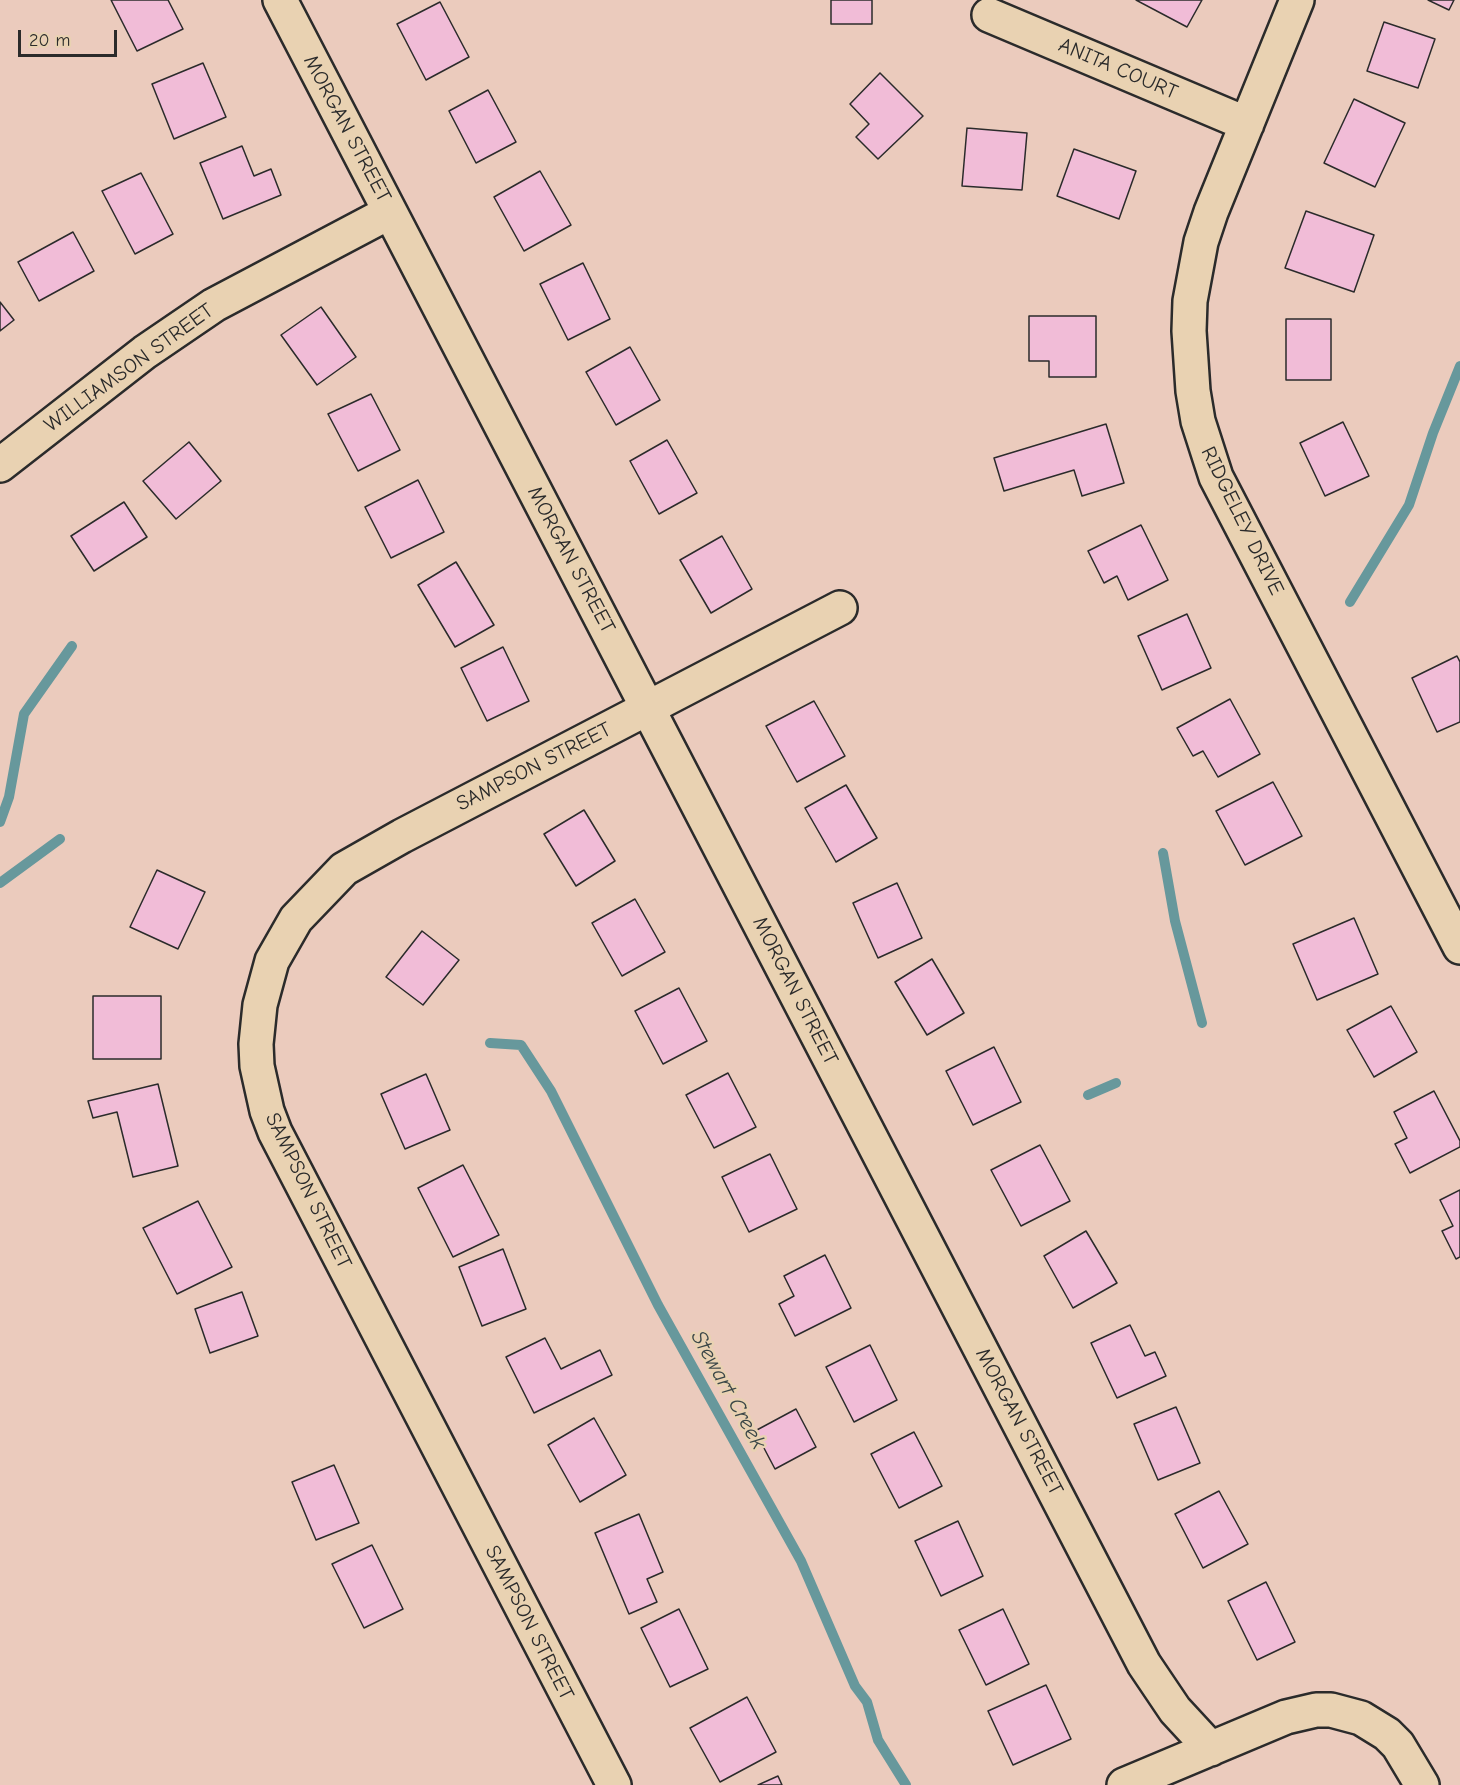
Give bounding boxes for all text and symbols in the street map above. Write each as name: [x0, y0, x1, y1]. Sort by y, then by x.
scale bar: [21, 18, 120, 56]
text: 20 m: [29, 30, 70, 51]
street label: ANITA COURT: [1055, 33, 1181, 105]
street label: MORGAN STREET: [298, 51, 396, 207]
street label: WILLIAMSON STREET: [40, 298, 218, 438]
street label: RIDGELEY DRIVE: [1195, 443, 1289, 599]
street label: MORGAN STREET: [522, 482, 620, 638]
street label: SAMPSON STREET: [452, 717, 616, 817]
street label: MORGAN STREET: [747, 913, 843, 1069]
street label: SAMPSON STREET: [259, 1109, 357, 1273]
water label: Stewart Creek: [685, 1326, 771, 1454]
street label: MORGAN STREET: [970, 1344, 1068, 1500]
street label: SAMPSON STREET: [479, 1541, 579, 1705]

